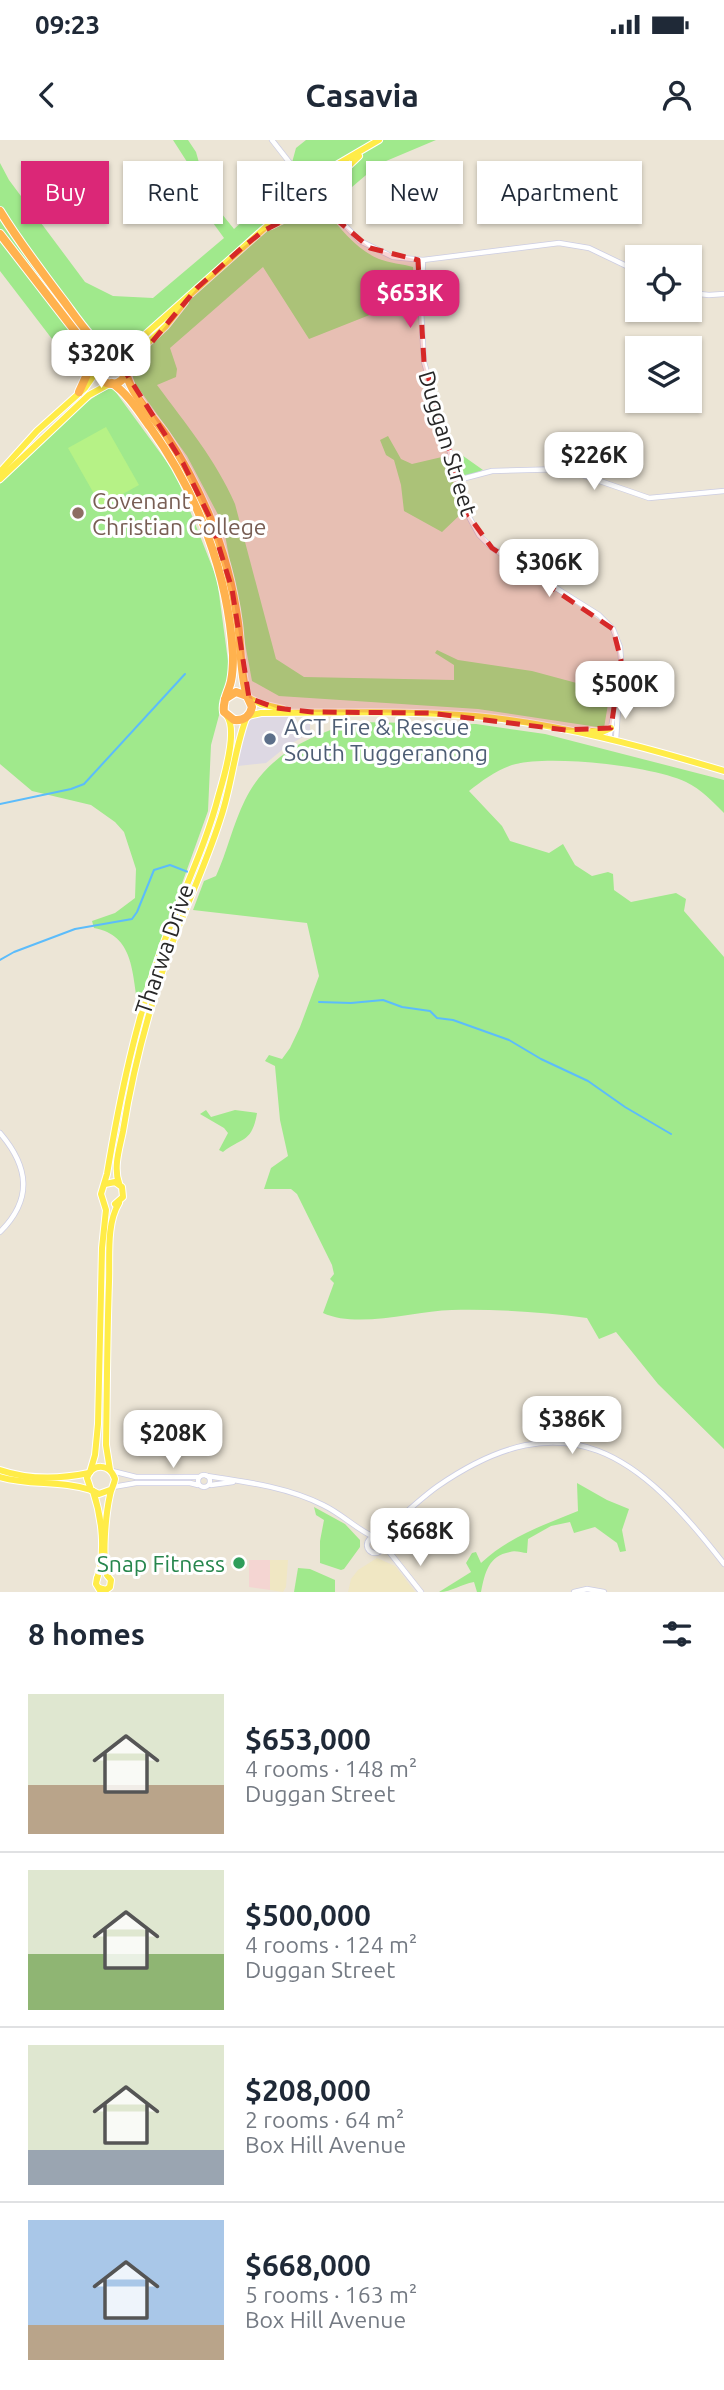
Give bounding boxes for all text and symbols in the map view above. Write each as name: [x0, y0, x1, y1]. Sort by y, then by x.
text: 09:23: [35, 10, 100, 39]
icon: back: [28, 76, 66, 114]
icon: person: [658, 76, 696, 114]
text: Casavia: [305, 77, 419, 113]
chip: Buy: [21, 161, 109, 224]
chip: Rent: [123, 161, 223, 224]
chip: Filters: [237, 161, 352, 224]
chip: New: [366, 161, 463, 224]
chip: Apartment: [477, 161, 642, 224]
map controls: [625, 245, 702, 413]
button: locate: [625, 245, 702, 322]
pin: $653K: [361, 270, 459, 330]
text: $653K: [376, 280, 444, 305]
pin: $320K: [52, 330, 150, 390]
button: layers: [625, 336, 702, 413]
text: $320K: [67, 340, 135, 365]
street label: Duggan Street: [414, 367, 482, 519]
pin: $226K: [545, 432, 643, 492]
text: $226K: [560, 442, 628, 467]
place label: Covenant Christian College: [92, 488, 267, 539]
marker: Covenant Christian College: [70, 505, 86, 521]
pin: $306K: [500, 540, 598, 599]
text: $306K: [515, 549, 583, 574]
pin: $500K: [576, 662, 674, 721]
text: $500K: [591, 671, 659, 696]
place label: ACT Fire & Rescue South Tuggeranong: [284, 714, 488, 765]
marker: ACT Fire & Rescue South Tuggeranong: [262, 731, 278, 747]
street label: Tharwa Drive: [130, 881, 198, 1017]
pin: $386K: [523, 1396, 621, 1456]
text: $386K: [538, 1406, 606, 1431]
pin: $208K: [124, 1410, 222, 1470]
text: $208K: [139, 1420, 207, 1445]
pin: $668K: [371, 1508, 469, 1568]
text: $668K: [386, 1518, 454, 1543]
place label: Snap Fitness: [97, 1551, 225, 1576]
marker: Snap Fitness: [231, 1555, 247, 1571]
icon: filters: [658, 1615, 696, 1653]
text: 8 homes: [28, 1617, 145, 1651]
icon: home: [84, 1722, 168, 1806]
text: $653,000: [245, 1722, 371, 1756]
text: 4 rooms · 148 m²: [245, 1756, 417, 1781]
text: Duggan Street: [245, 1781, 395, 1806]
icon: home: [84, 1898, 168, 1982]
text: $500,000: [245, 1898, 371, 1932]
text: 4 rooms · 124 m²: [245, 1932, 417, 1957]
text: Duggan Street: [245, 1957, 395, 1982]
icon: home: [84, 2073, 168, 2157]
text: $208,000: [245, 2073, 371, 2107]
text: 2 rooms · 64 m²: [245, 2107, 404, 2132]
text: Box Hill Avenue: [245, 2132, 406, 2157]
icon: home: [84, 2248, 168, 2332]
text: $668,000: [245, 2248, 371, 2282]
text: 5 rooms · 163 m²: [245, 2282, 417, 2307]
text: Box Hill Avenue: [245, 2307, 406, 2332]

